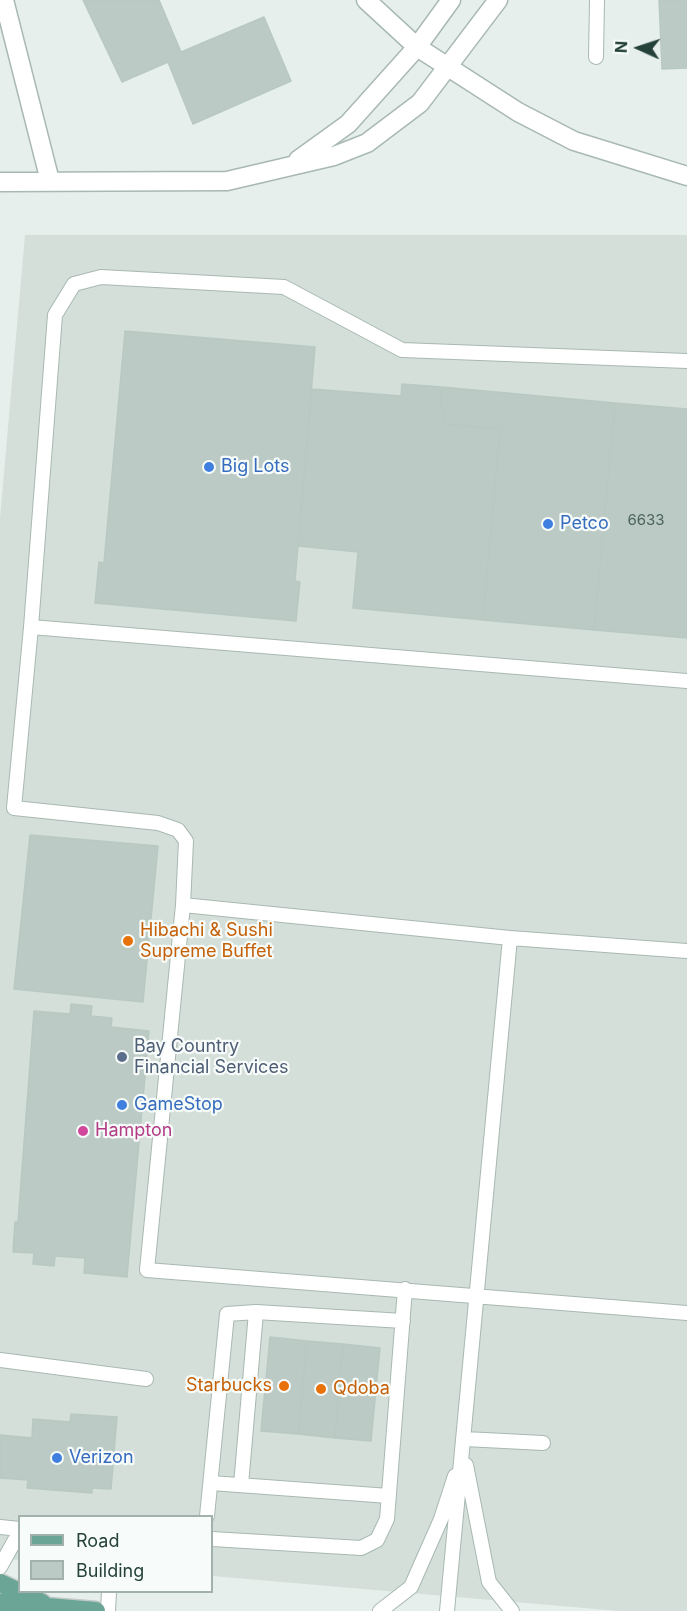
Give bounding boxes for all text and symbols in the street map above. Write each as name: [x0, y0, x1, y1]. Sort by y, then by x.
north arrow: [609, 18, 669, 78]
text: N: [611, 40, 631, 54]
place label: Big Lots: [221, 456, 289, 478]
marker: Big Lots: [202, 460, 216, 474]
house number: 6633: [627, 511, 665, 529]
place label: Petco: [560, 513, 609, 535]
marker: Petco: [541, 517, 555, 531]
place label: Hibachi & Sushi Supreme Buffet: [140, 920, 273, 962]
marker: Hibachi & Sushi Supreme Buffet: [121, 934, 135, 948]
place label: Bay Country Financial Services: [134, 1036, 288, 1078]
marker: Bay Country Financial Services: [115, 1050, 129, 1064]
place label: GameStop: [134, 1094, 223, 1116]
marker: GameStop: [115, 1098, 129, 1112]
place label: Hampton: [95, 1120, 172, 1142]
marker: Hampton: [76, 1124, 90, 1138]
place label: Starbucks: [186, 1375, 272, 1397]
place label: Qdoba: [333, 1378, 390, 1400]
marker: Starbucks: [277, 1379, 291, 1393]
marker: Qdoba: [314, 1382, 328, 1396]
place label: Verizon: [69, 1447, 134, 1469]
marker: Verizon: [50, 1451, 64, 1465]
legend: [18, 1515, 213, 1593]
text: Road: [76, 1530, 119, 1551]
text: Building: [76, 1560, 144, 1581]

